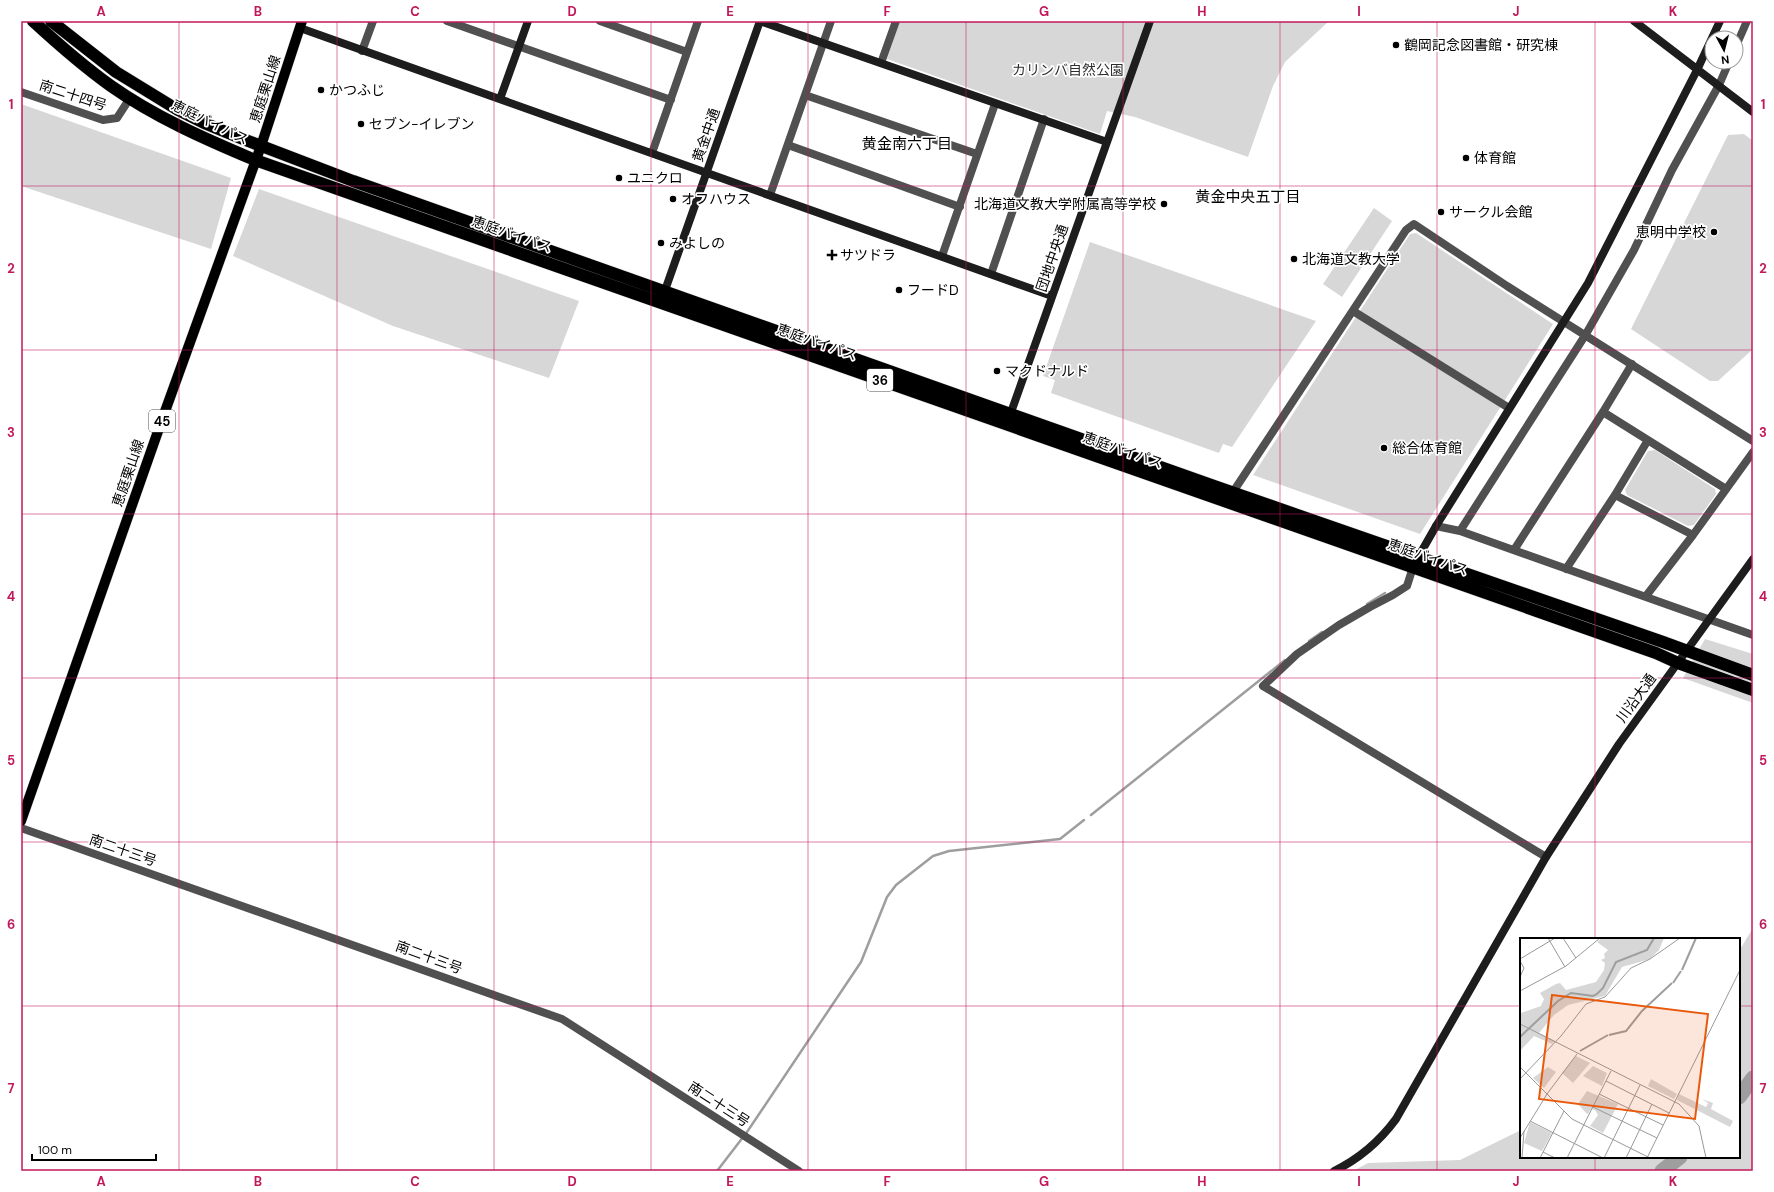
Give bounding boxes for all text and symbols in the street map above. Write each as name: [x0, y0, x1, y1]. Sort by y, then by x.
text: A: [96, 3, 106, 20]
text: B: [254, 3, 262, 20]
text: C: [410, 3, 420, 20]
text: D: [567, 3, 577, 20]
text: E: [726, 3, 734, 20]
text: F: [883, 3, 891, 20]
text: G: [1039, 3, 1049, 20]
text: H: [1197, 3, 1207, 20]
text: I: [1357, 3, 1361, 20]
text: J: [1512, 3, 1520, 20]
text: K: [1669, 3, 1678, 20]
north arrow: [1704, 30, 1744, 70]
place label: 鶴岡記念図書館・研究棟: [1404, 36, 1558, 54]
marker: 鶴岡記念図書館・研究棟: [1391, 40, 1401, 50]
text: N: [1720, 52, 1730, 67]
street label: 恵庭栗山線: [246, 53, 284, 125]
park label: カリンバ自然公園: [1012, 61, 1124, 79]
street label: 南二十四号: [37, 76, 109, 114]
place label: かつふじ: [329, 81, 385, 99]
marker: かつふじ: [316, 85, 326, 95]
text: 1: [9, 96, 13, 113]
street label: 恵庭バイパス: [168, 96, 252, 148]
text: 1: [1761, 96, 1765, 113]
street label: 黄金中通: [688, 106, 724, 164]
place label: セブン-イレブン: [369, 115, 475, 133]
marker: セブン-イレブン: [356, 119, 366, 129]
district label: 黄金南六丁目: [862, 134, 952, 154]
place label: 体育館: [1474, 149, 1516, 167]
marker: 体育館: [1461, 153, 1471, 163]
place label: ユニクロ: [627, 169, 683, 187]
marker: ユニクロ: [614, 173, 624, 183]
district label: 黄金中央五丁目: [1195, 187, 1301, 207]
place label: オフハウス: [681, 190, 751, 208]
marker: オフハウス: [668, 194, 678, 204]
place label: 北海道文教大学附属高等学校: [974, 195, 1156, 213]
marker: 北海道文教大学附属高等学校: [1159, 199, 1169, 209]
place label: サークル会館: [1449, 203, 1533, 221]
marker: サークル会館: [1436, 207, 1446, 217]
street label: 恵庭バイパス: [469, 212, 555, 256]
street label: 団地中央通: [1032, 222, 1072, 294]
place label: 恵明中学校: [1636, 223, 1706, 241]
marker: 恵明中学校: [1709, 227, 1719, 237]
place label: みよしの: [669, 234, 725, 252]
marker: みよしの: [656, 238, 666, 248]
place label: サツドラ: [840, 246, 896, 264]
marker: サツドラ: [827, 250, 837, 260]
place label: 北海道文教大学: [1302, 250, 1400, 268]
marker: 北海道文教大学: [1289, 254, 1299, 264]
text: 2: [7, 260, 15, 277]
text: 2: [1759, 260, 1767, 277]
place label: フードD: [907, 281, 959, 299]
marker: フードD: [894, 285, 904, 295]
street label: 恵庭バイパス: [774, 320, 860, 364]
place label: マクドナルド: [1005, 362, 1089, 380]
marker: マクドナルド: [992, 366, 1002, 376]
road number: 36: [867, 369, 893, 391]
road number: 45: [149, 410, 175, 432]
text: 3: [7, 424, 15, 441]
text: 3: [1759, 424, 1767, 441]
street label: 恵庭バイパス: [1080, 428, 1166, 472]
street label: 恵庭栗山線: [108, 437, 148, 509]
place label: 総合体育館: [1392, 439, 1462, 457]
marker: 総合体育館: [1379, 443, 1389, 453]
street label: 恵庭バイパス: [1385, 535, 1471, 579]
text: 4: [7, 588, 15, 605]
text: 4: [1759, 588, 1767, 605]
street label: 川沿大通: [1612, 670, 1660, 726]
text: 5: [7, 752, 15, 769]
text: 5: [1759, 752, 1767, 769]
street label: 南二十三号: [87, 830, 159, 870]
text: 6: [7, 916, 15, 933]
text: 6: [1759, 916, 1767, 933]
street label: 南二十三号: [393, 937, 465, 977]
inset map: [1520, 938, 1740, 1158]
street label: 南二十三号: [685, 1077, 753, 1131]
text: 7: [8, 1080, 15, 1097]
text: 7: [1760, 1080, 1767, 1097]
scale bar: [32, 1136, 156, 1162]
text: 100 m: [38, 1142, 72, 1158]
text: A: [96, 1173, 106, 1190]
text: B: [254, 1173, 262, 1190]
text: C: [410, 1173, 420, 1190]
text: D: [567, 1173, 577, 1190]
text: E: [726, 1173, 734, 1190]
text: F: [883, 1173, 891, 1190]
text: G: [1039, 1173, 1049, 1190]
text: H: [1197, 1173, 1207, 1190]
text: I: [1357, 1173, 1361, 1190]
text: J: [1512, 1173, 1520, 1190]
text: K: [1669, 1173, 1678, 1190]

